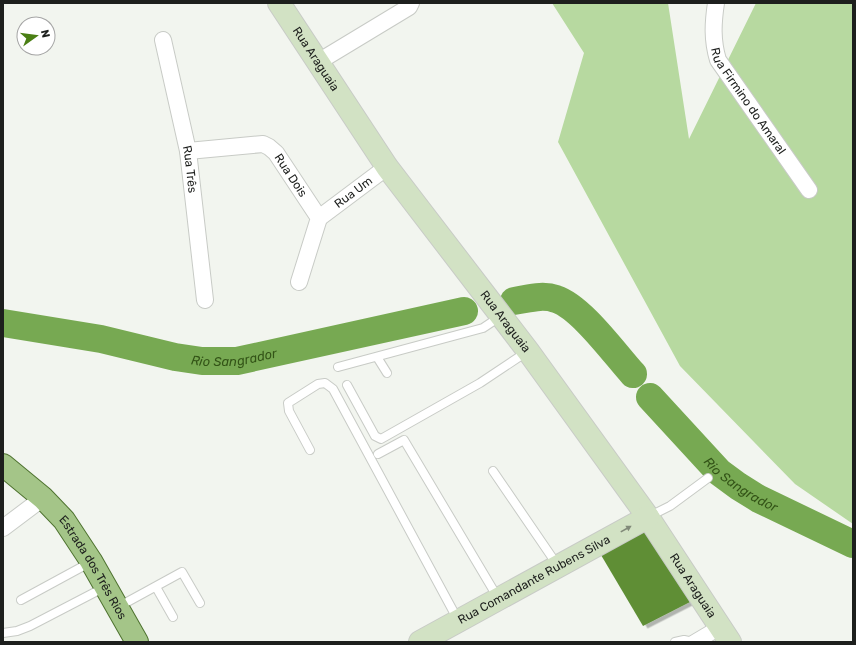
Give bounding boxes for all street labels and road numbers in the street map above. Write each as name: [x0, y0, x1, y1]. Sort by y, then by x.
street label: Rua Araguaia: [290, 24, 342, 94]
street label: Rua Firmino do Amaral: [708, 46, 789, 157]
street label: Rua Três: [180, 144, 200, 194]
street label: Rua Dois: [271, 151, 310, 200]
street label: Rua Um: [332, 173, 375, 211]
street label: Rua Araguaia: [477, 288, 533, 355]
street label: Estrada dos Três Rios: [56, 513, 130, 622]
street label: Rua Comandante Rubens Silva: [456, 532, 612, 627]
street label: Rua Araguaia: [667, 551, 719, 620]

